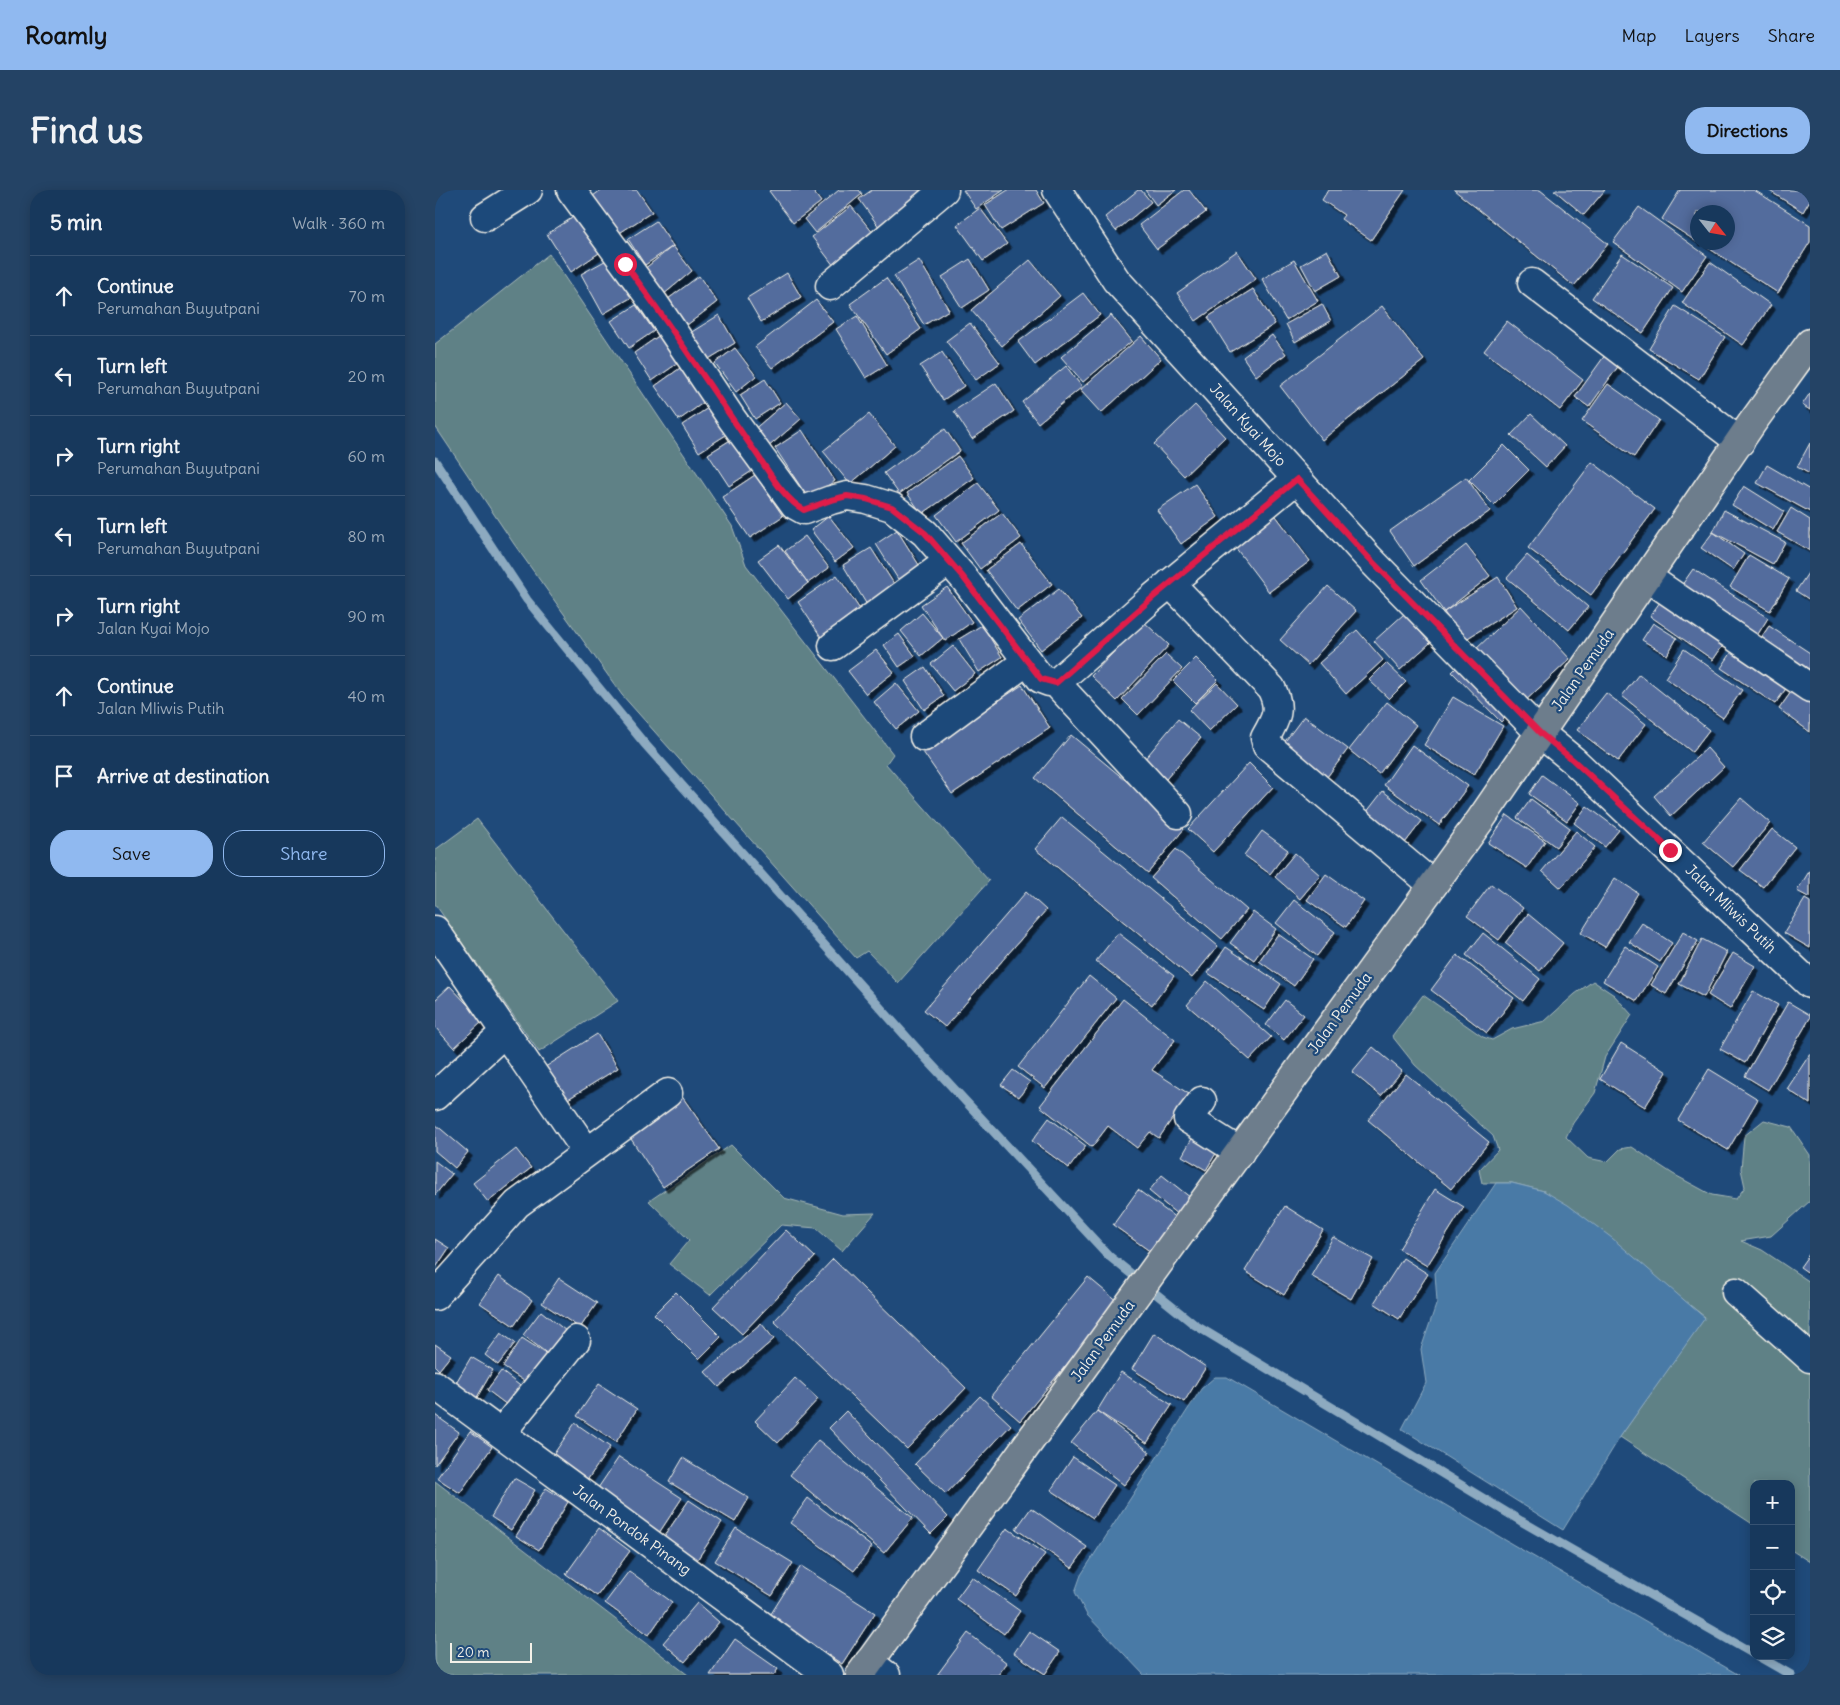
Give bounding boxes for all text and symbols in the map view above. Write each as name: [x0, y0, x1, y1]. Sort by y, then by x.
text: Roamly: [25, 20, 107, 50]
text: Map: [1621, 24, 1656, 47]
text: Layers: [1684, 24, 1740, 47]
text: Share: [1768, 24, 1815, 47]
button: Directions: [1685, 107, 1810, 154]
text: Find us: [30, 108, 143, 152]
north arrow: [1690, 205, 1735, 250]
text: 5 min: [50, 209, 102, 236]
text: Walk · 360 m: [292, 213, 385, 233]
route start: [614, 253, 637, 276]
text: Continue: [97, 274, 174, 298]
icon: ahead: [50, 282, 78, 310]
text: 70 m: [349, 286, 385, 306]
text: Perumahan Buyutpani: [97, 298, 260, 318]
text: Turn left: [97, 354, 167, 378]
icon: left: [50, 362, 78, 390]
text: 20 m: [348, 366, 385, 386]
text: Perumahan Buyutpani: [97, 378, 260, 398]
street label: Jalan Kyai Mojo: [1206, 379, 1291, 470]
text: Turn right: [97, 434, 180, 458]
icon: right: [50, 442, 78, 470]
text: 60 m: [347, 446, 385, 466]
text: Perumahan Buyutpani: [97, 458, 260, 478]
text: Turn left: [97, 514, 167, 538]
icon: left: [50, 522, 78, 550]
text: 80 m: [347, 526, 385, 546]
text: Perumahan Buyutpani: [97, 538, 260, 558]
text: Turn right: [97, 594, 180, 618]
icon: right: [50, 602, 78, 630]
text: 90 m: [347, 606, 385, 626]
text: Jalan Kyai Mojo: [97, 618, 210, 638]
street label: Jalan Pemuda: [1547, 625, 1618, 714]
text: Continue: [97, 674, 174, 698]
icon: ahead: [50, 682, 78, 710]
text: 40 m: [347, 686, 385, 706]
text: Jalan Mliwis Putih: [97, 698, 225, 718]
icon: arrive: [50, 762, 78, 790]
text: Arrive at destination: [97, 764, 270, 788]
button: Save: [50, 830, 213, 877]
button: Share: [223, 830, 385, 877]
route end: [1659, 839, 1682, 862]
street label: Jalan Mliwis Putih: [1682, 860, 1781, 957]
street label: Jalan Pemuda: [1304, 968, 1376, 1057]
street label: Jalan Pemuda: [1067, 1296, 1139, 1385]
street label: Jalan Pondok Pinang: [570, 1480, 695, 1579]
map controls: [1750, 1480, 1795, 1660]
button: +: [1750, 1480, 1795, 1525]
button: −: [1750, 1525, 1795, 1570]
button: locate: [1750, 1570, 1795, 1615]
button: layers: [1750, 1615, 1795, 1660]
scale bar: [450, 1640, 533, 1663]
text: 20 m: [457, 1643, 490, 1661]

